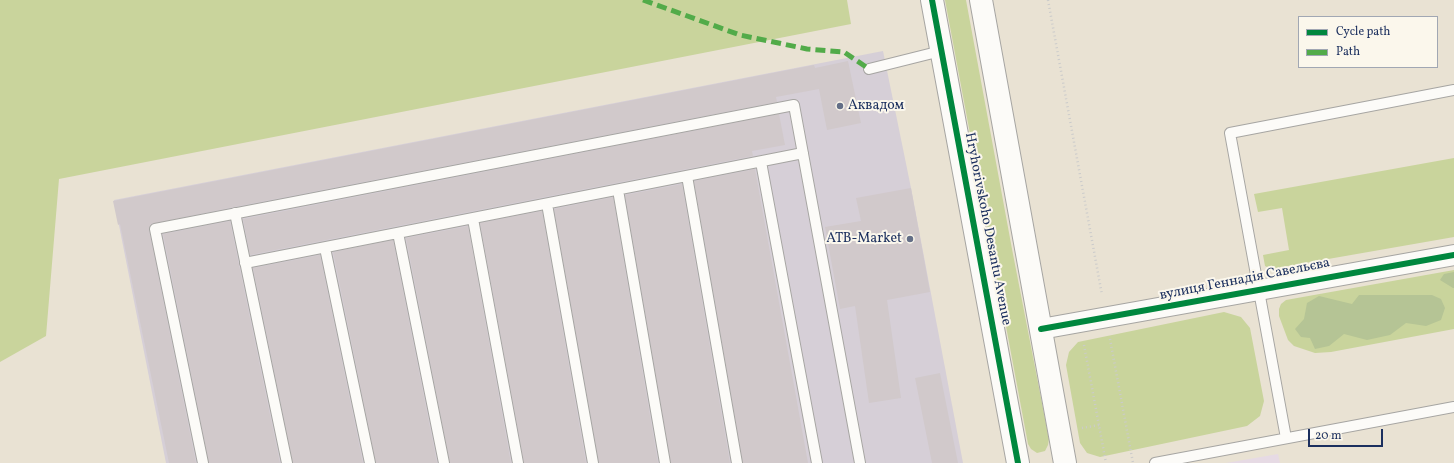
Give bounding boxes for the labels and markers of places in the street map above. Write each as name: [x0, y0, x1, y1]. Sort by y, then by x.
place label: Аквадом: [848, 98, 904, 114]
marker: Аквадом: [835, 101, 845, 111]
place label: ATB-Market: [826, 231, 902, 247]
marker: ATB-Market: [905, 234, 915, 244]

